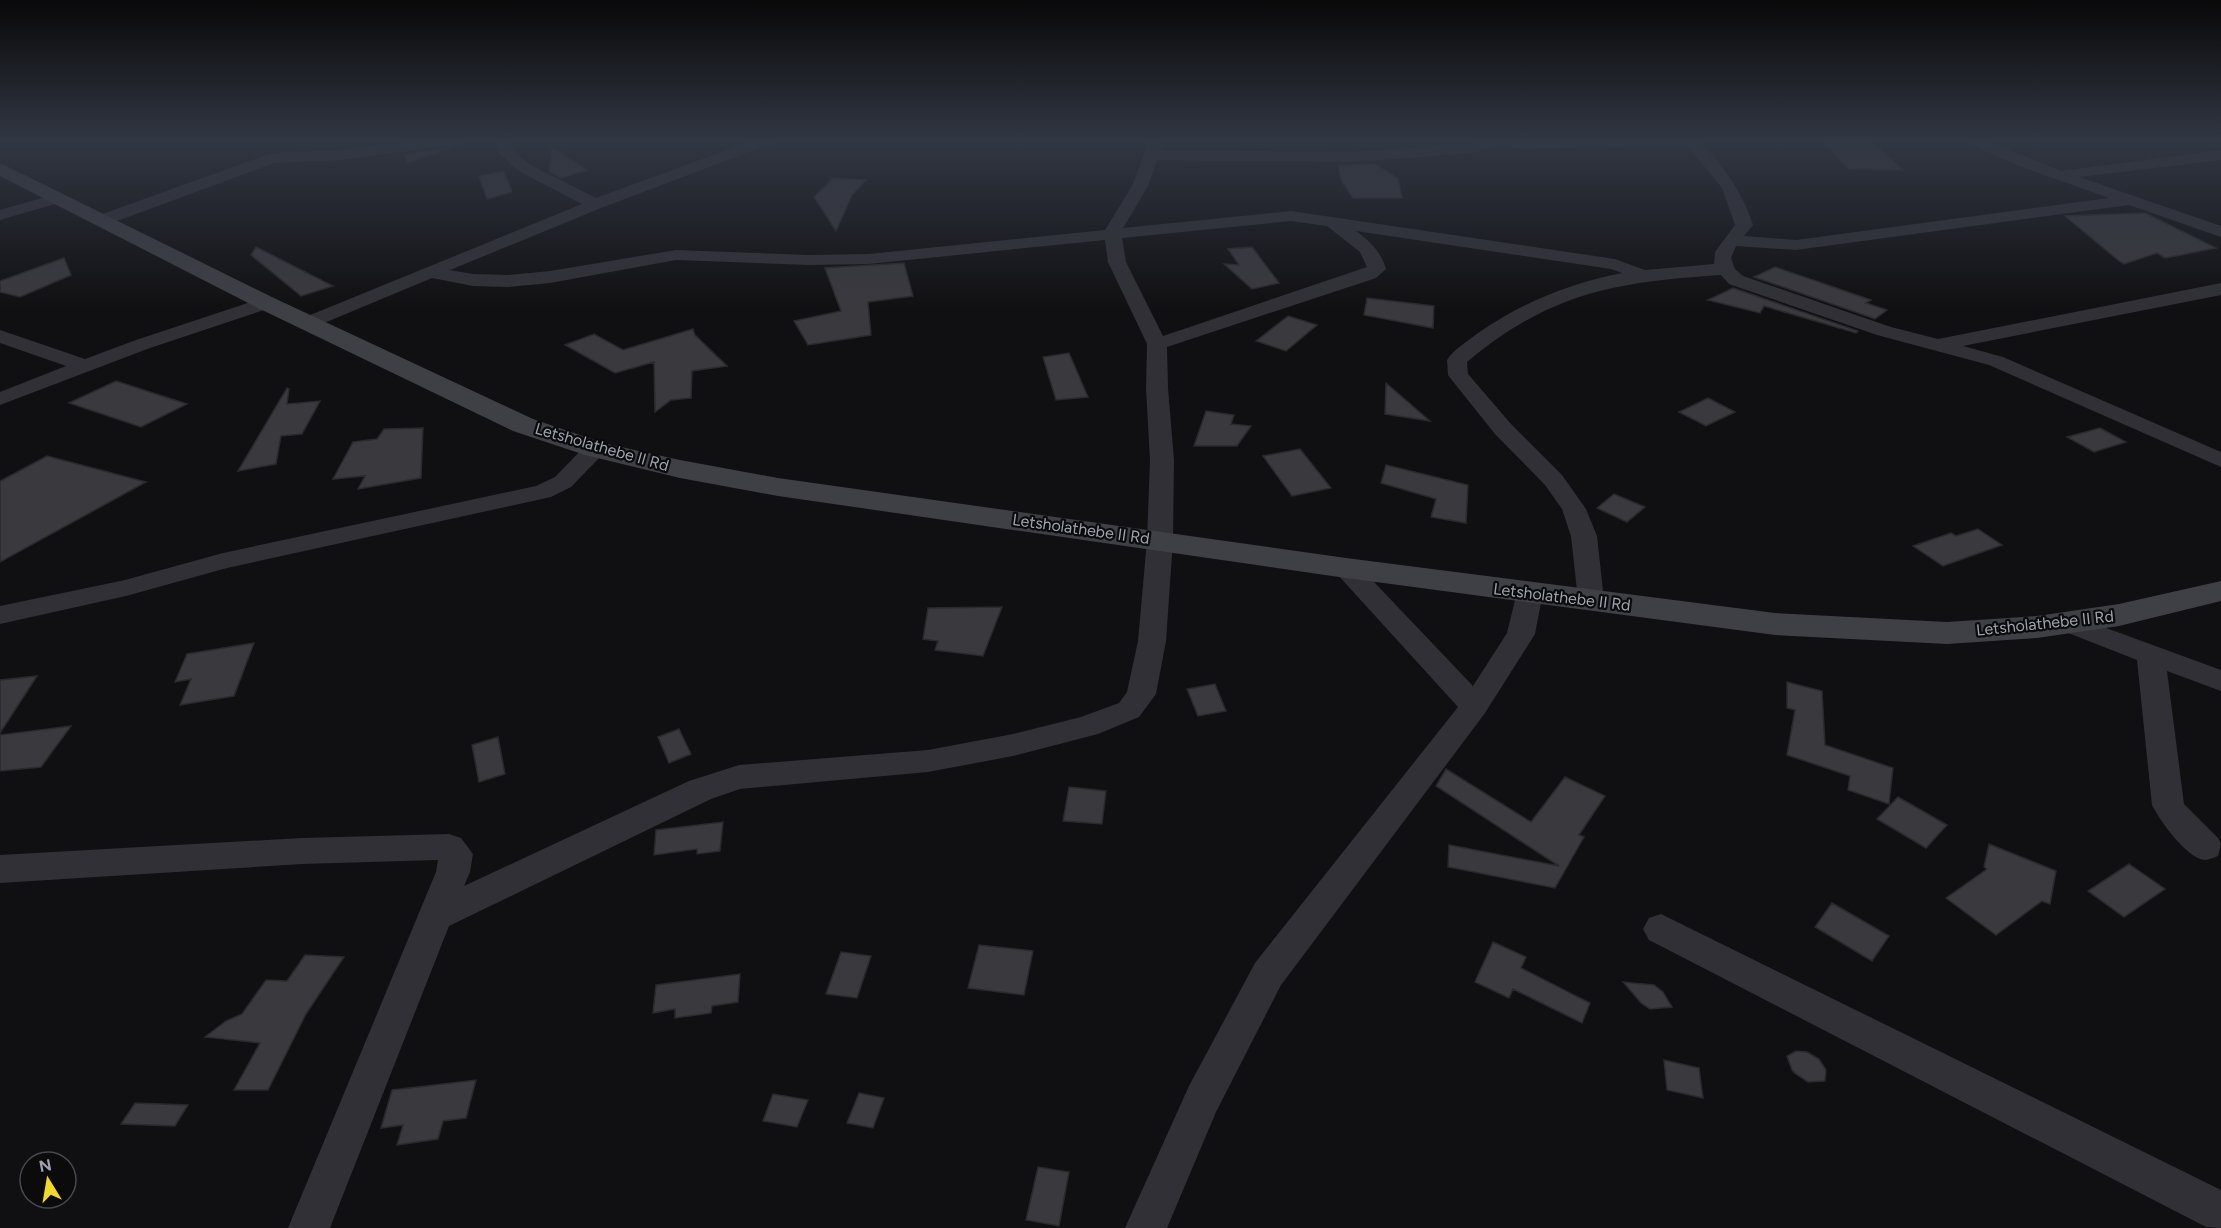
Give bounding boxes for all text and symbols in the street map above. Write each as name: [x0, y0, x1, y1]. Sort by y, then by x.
street label: Letsholathebe II Rd: [533, 419, 671, 475]
street label: Letsholathebe II Rd: [1011, 510, 1151, 548]
street label: Letsholathebe II Rd: [1492, 579, 1632, 615]
street label: Letsholathebe II Rd: [1975, 606, 2115, 640]
north arrow: [18, 1150, 78, 1210]
text: N: [37, 1155, 53, 1176]

